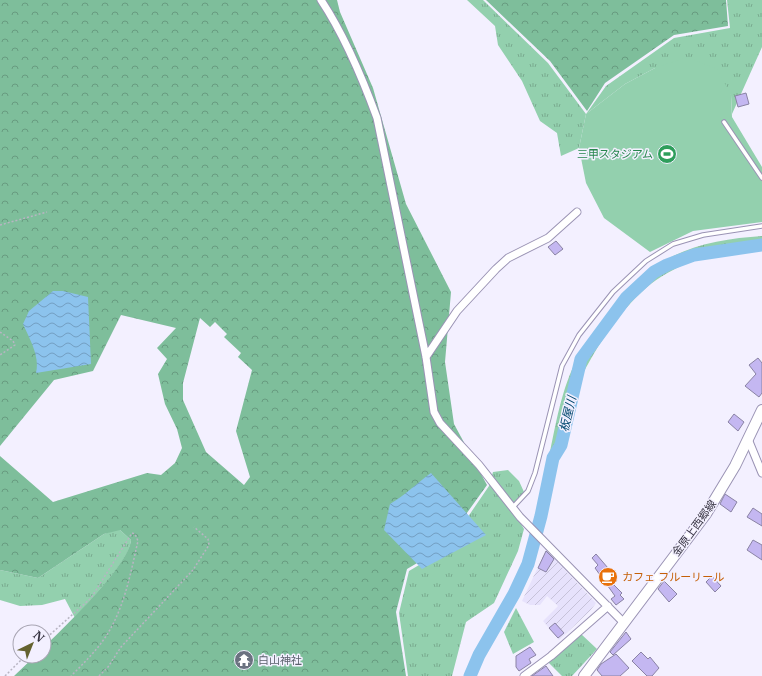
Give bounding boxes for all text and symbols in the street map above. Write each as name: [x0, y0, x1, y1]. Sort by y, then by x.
sports icon: 三甲スタジアム: [656, 143, 678, 165]
place label: 三甲スタジアム: [577, 147, 653, 161]
water label: 板屋川: [556, 393, 579, 433]
street label: 金原上西郷線: [669, 497, 719, 559]
cafe icon: カフェ フルーリール: [597, 566, 619, 588]
place label: カフェ フルーリール: [622, 570, 724, 584]
north arrow: [12, 624, 52, 664]
text: N: [30, 628, 48, 646]
temple icon: 白山神社: [233, 649, 255, 671]
place label: 白山神社: [258, 653, 302, 667]

